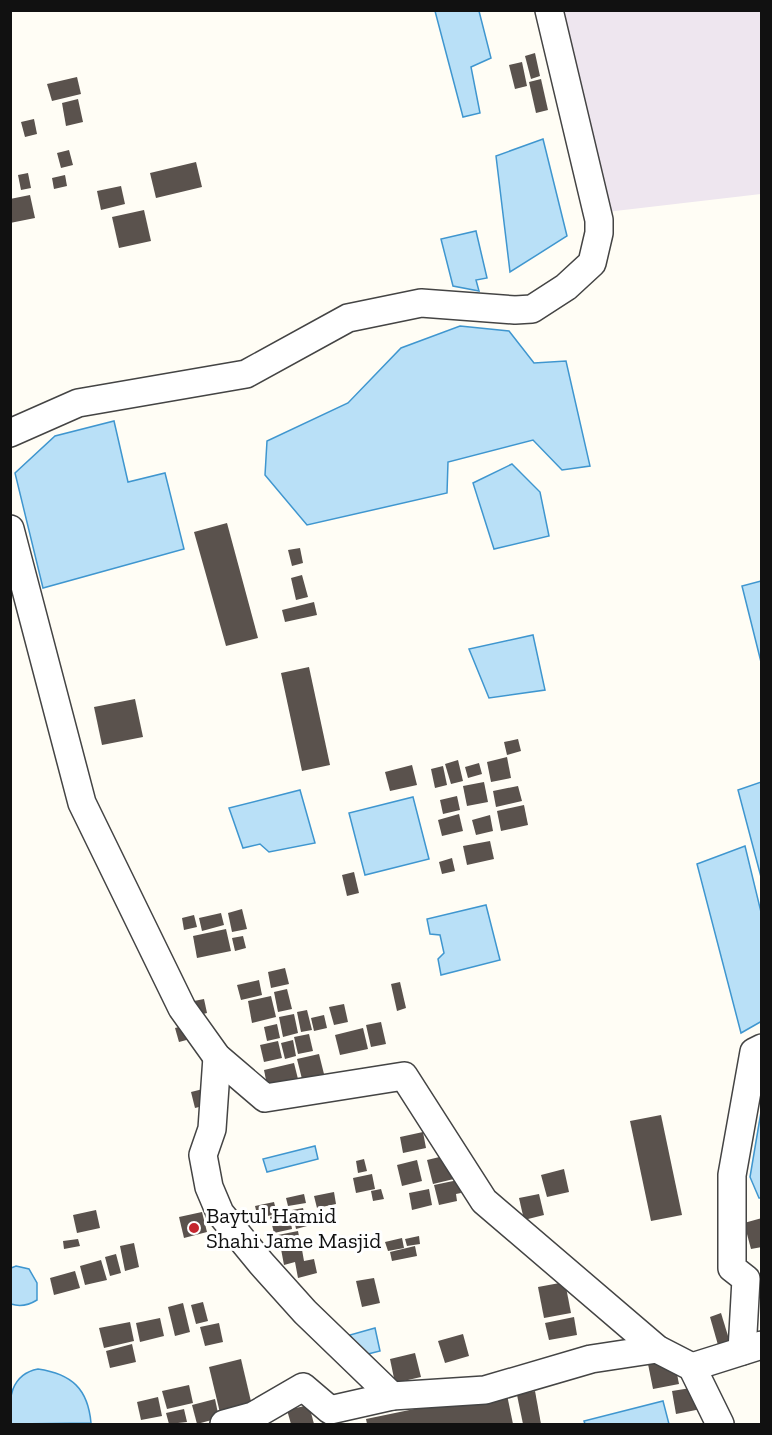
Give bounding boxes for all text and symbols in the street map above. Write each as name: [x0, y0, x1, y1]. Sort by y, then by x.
place label: Baytul Hamid Shahi Jame Masjid: [206, 1202, 381, 1254]
marker: Baytul Hamid Shahi Jame Masjid: [187, 1221, 201, 1235]

